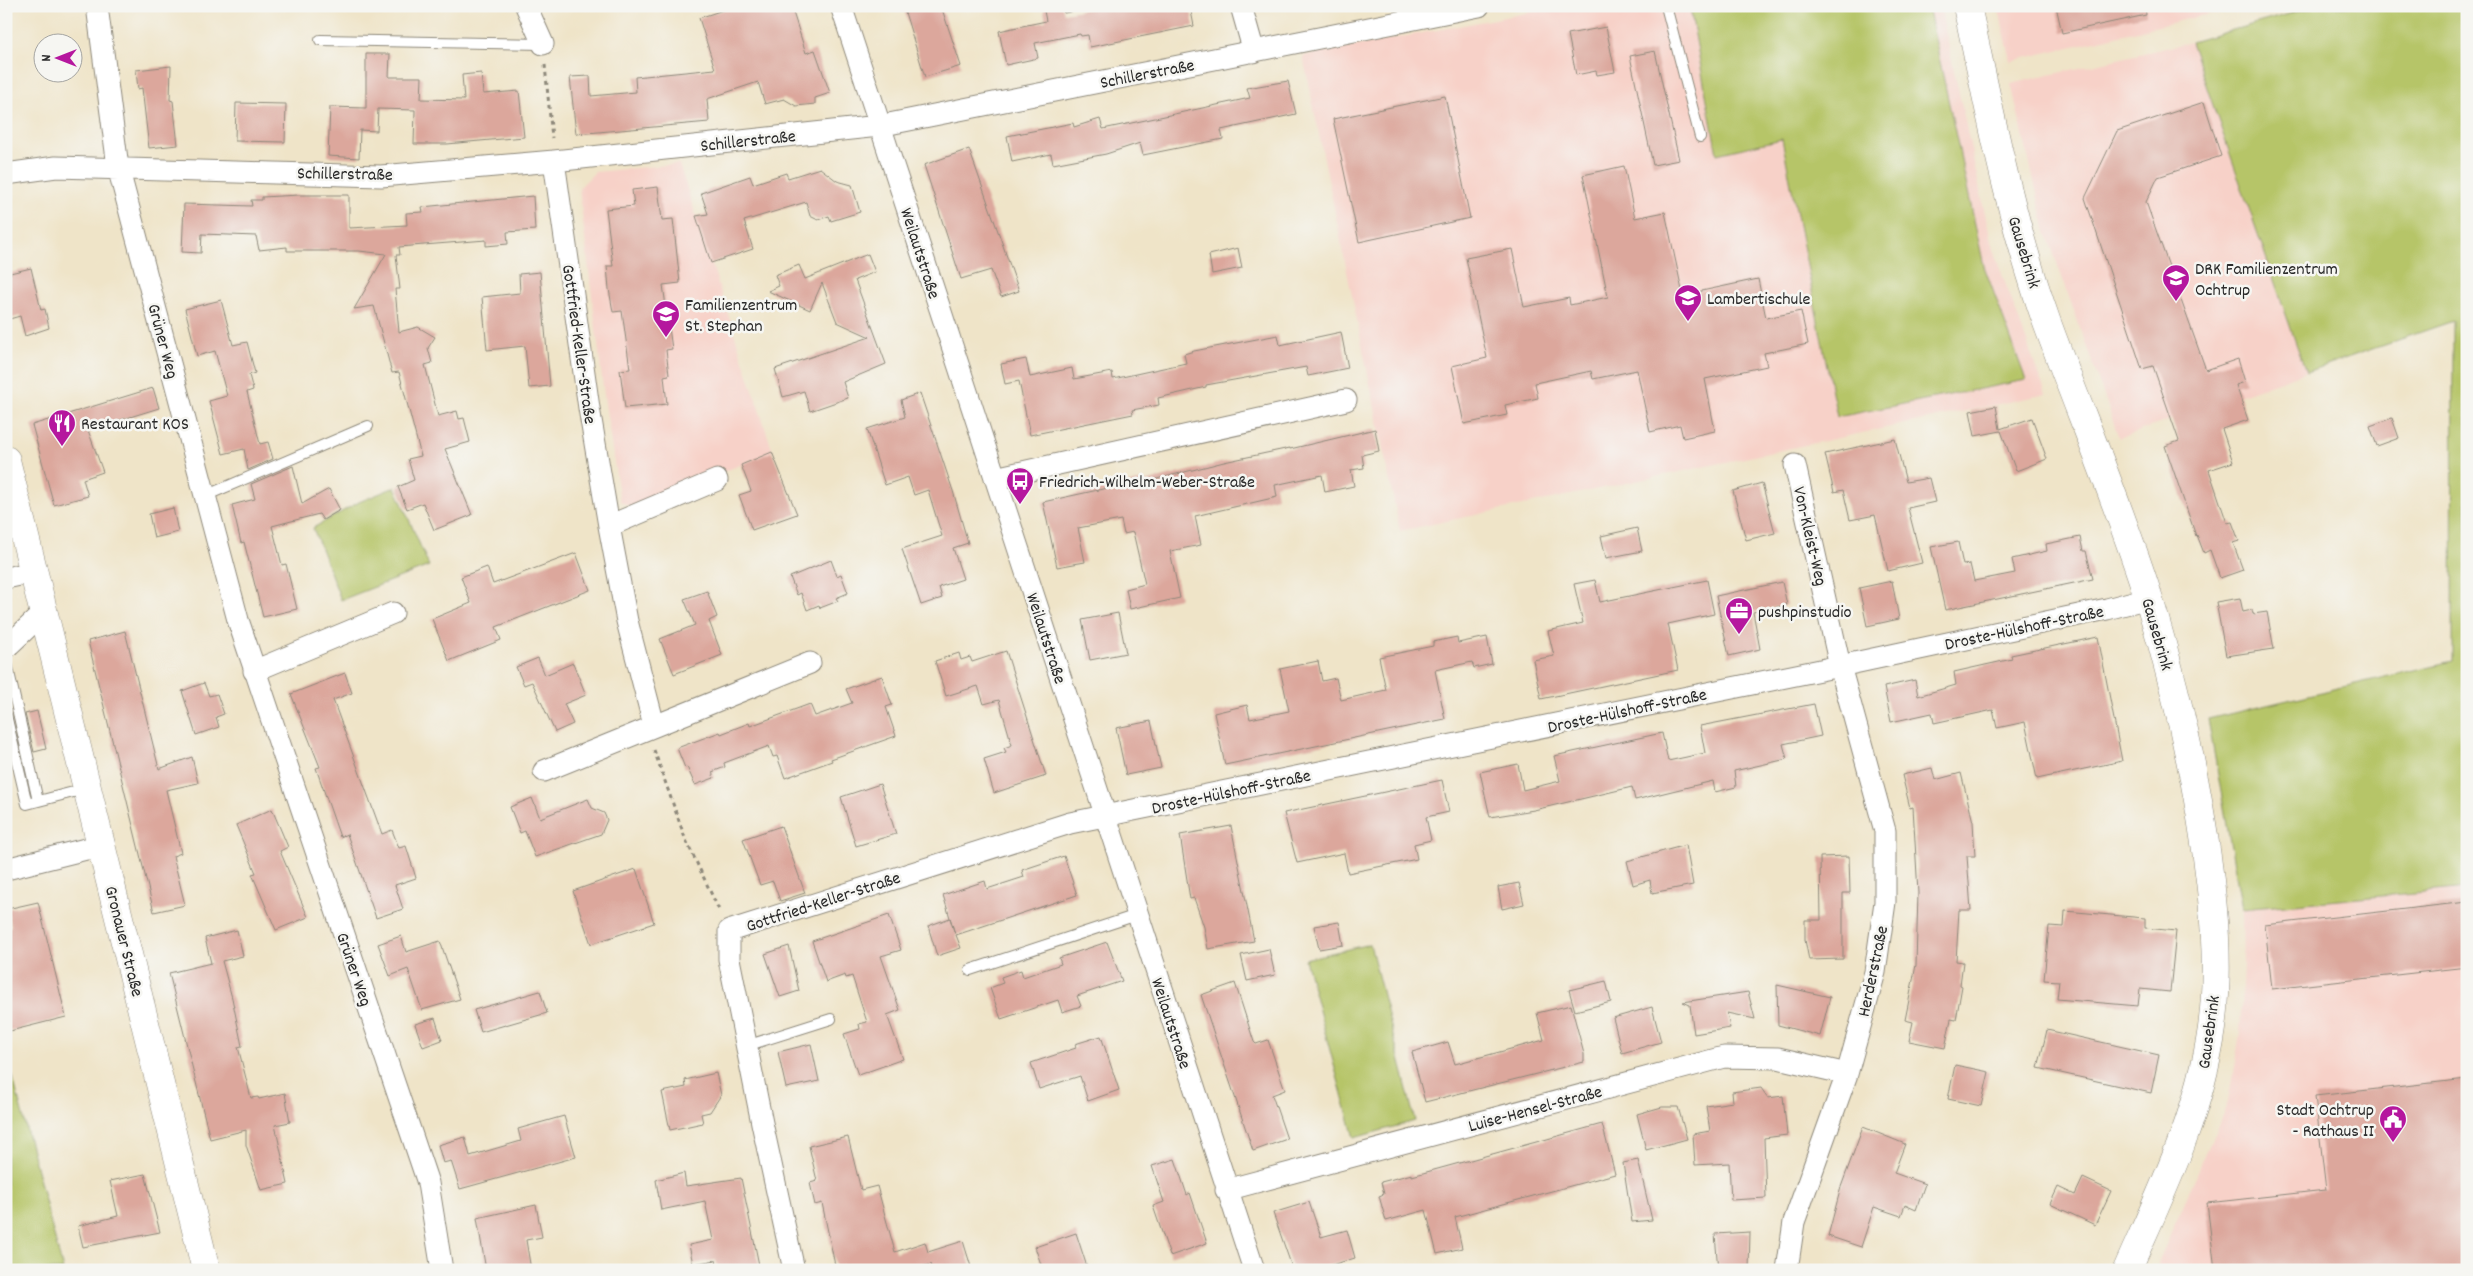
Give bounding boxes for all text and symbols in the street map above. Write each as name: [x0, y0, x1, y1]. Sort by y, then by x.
north arrow: [32, 32, 82, 82]
text: N: [37, 54, 57, 61]
street label: Schillerstraße: [1098, 54, 1197, 97]
street label: Schillerstraße: [699, 125, 797, 160]
street label: Schillerstraße: [297, 162, 393, 189]
street label: Weilautstraße: [892, 205, 945, 303]
street label: Gausebrink: [2000, 214, 2045, 292]
place label: DRK Familienzentrum Ochtrup: [2195, 258, 2338, 304]
street label: Gottfried-Keller-Straße: [554, 263, 601, 426]
school or university icon: DRK Familienzentrum Ochtrup: [2161, 263, 2191, 302]
school or university icon: Lambertischule: [1673, 283, 1703, 322]
place label: Lambertischule: [1707, 288, 1811, 313]
place label: Familienzentrum St. Stephan: [685, 294, 797, 340]
school or university icon: Familienzentrum St. Stephan: [651, 299, 681, 338]
street label: Grüner Weg: [140, 301, 184, 382]
restaurant icon: Restaurant KOS: [47, 408, 77, 447]
place label: Restaurant KOS: [81, 413, 189, 438]
bus stop icon: Friedrich-Wilhelm-Weber-Straße: [1005, 466, 1035, 505]
place label: Friedrich-Wilhelm-Weber-Straße: [1039, 471, 1255, 496]
street label: Von-Kleist-Weg: [1785, 484, 1832, 589]
street label: Weilautstraße: [1018, 590, 1071, 688]
office icon: pushpinstudio: [1724, 596, 1754, 635]
street label: Gausebrink: [2133, 596, 2178, 674]
street label: Droste-Hülshoff-Straße: [1943, 600, 2106, 659]
place label: pushpinstudio: [1758, 601, 1852, 626]
street label: Droste-Hülshoff-Straße: [1546, 683, 1709, 742]
street label: Droste-Hülshoff-Straße: [1150, 764, 1313, 823]
street label: Gottfried-Keller-Straße: [743, 867, 904, 940]
street label: Gronauer Straße: [97, 884, 148, 1000]
street label: Herderstraße: [1853, 924, 1896, 1019]
street label: Grüner Weg: [328, 929, 377, 1010]
street label: Weilautstraße: [1143, 975, 1196, 1073]
street label: Gausebrink: [2193, 994, 2228, 1071]
street label: Luise-Hensel-Straße: [1466, 1081, 1605, 1140]
place label: Stadt Ochtrup - Rathaus II: [2277, 1099, 2374, 1145]
public building icon: Stadt Ochtrup - Rathaus II: [2378, 1104, 2408, 1143]

